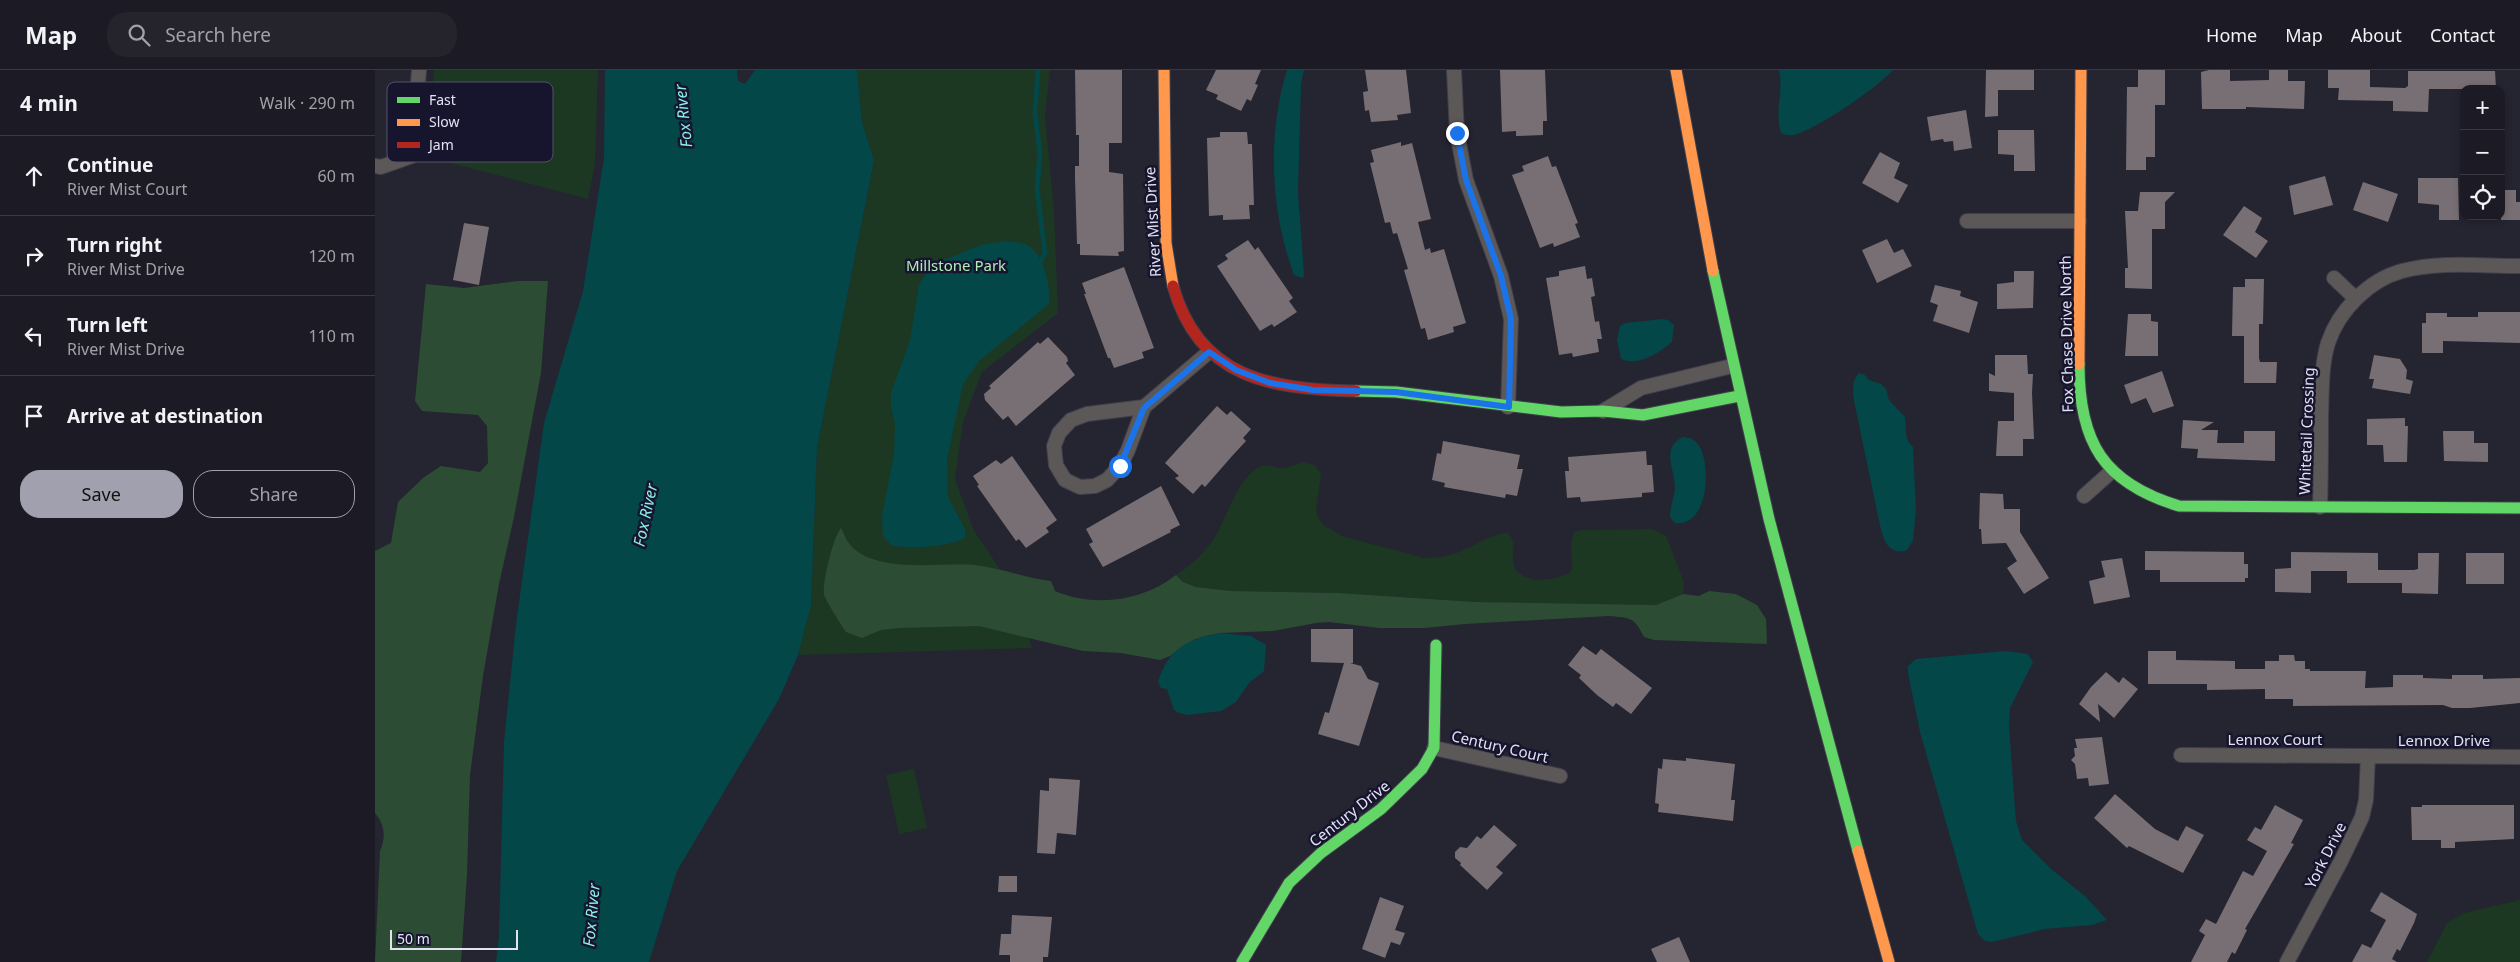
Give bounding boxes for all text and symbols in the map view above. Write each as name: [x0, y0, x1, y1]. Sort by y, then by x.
search box: [107, 12, 457, 57]
text: Map: [25, 18, 77, 51]
icon: search: [125, 21, 153, 49]
text: Search here: [165, 22, 271, 48]
text: Home: [2206, 23, 2257, 47]
text: Map: [2285, 23, 2323, 47]
text: About: [2351, 23, 2402, 47]
text: Contact: [2430, 23, 2495, 47]
legend: [387, 82, 553, 162]
water label: Fox River: [669, 83, 697, 149]
map controls: [2460, 85, 2505, 220]
button: +: [2460, 85, 2505, 130]
text: 4 min: [20, 89, 78, 117]
text: Fast: [429, 90, 456, 109]
text: Walk · 290 m: [260, 92, 355, 114]
text: Slow: [429, 112, 460, 131]
route end: [1446, 122, 1469, 145]
button: −: [2460, 130, 2505, 175]
text: Jam: [427, 135, 454, 154]
text: Continue: [67, 152, 153, 178]
icon: ahead: [20, 162, 48, 190]
text: 60 m: [318, 165, 355, 187]
street label: River Mist Drive: [1139, 166, 1165, 278]
button: locate: [2460, 175, 2505, 220]
text: River Mist Court: [67, 178, 187, 200]
text: Turn right: [67, 232, 162, 258]
icon: right: [20, 242, 48, 270]
text: 120 m: [308, 245, 355, 267]
park label: Millstone Park: [906, 255, 1006, 275]
street label: Fox Chase Drive North: [2055, 255, 2077, 413]
text: River Mist Drive: [67, 258, 185, 280]
text: Turn left: [67, 312, 148, 338]
icon: left: [20, 322, 48, 350]
text: 110 m: [308, 325, 355, 347]
text: River Mist Drive: [67, 338, 185, 360]
street label: Whitetail Crossing: [2294, 367, 2318, 495]
icon: arrive: [20, 402, 48, 430]
text: Arrive at destination: [67, 403, 263, 429]
route start: [1109, 455, 1132, 478]
button: Save: [20, 470, 183, 518]
button: Share: [193, 470, 355, 518]
water label: Fox River: [628, 481, 663, 548]
street label: Century Court: [1449, 725, 1551, 767]
street label: Lennox Court: [2228, 729, 2323, 749]
street label: Lennox Drive: [2398, 730, 2490, 750]
street label: Century Drive: [1305, 775, 1393, 851]
street label: York Drive: [2300, 818, 2350, 892]
water label: Fox River: [577, 882, 605, 948]
scale bar: [390, 927, 517, 950]
text: 50 m: [397, 929, 430, 948]

